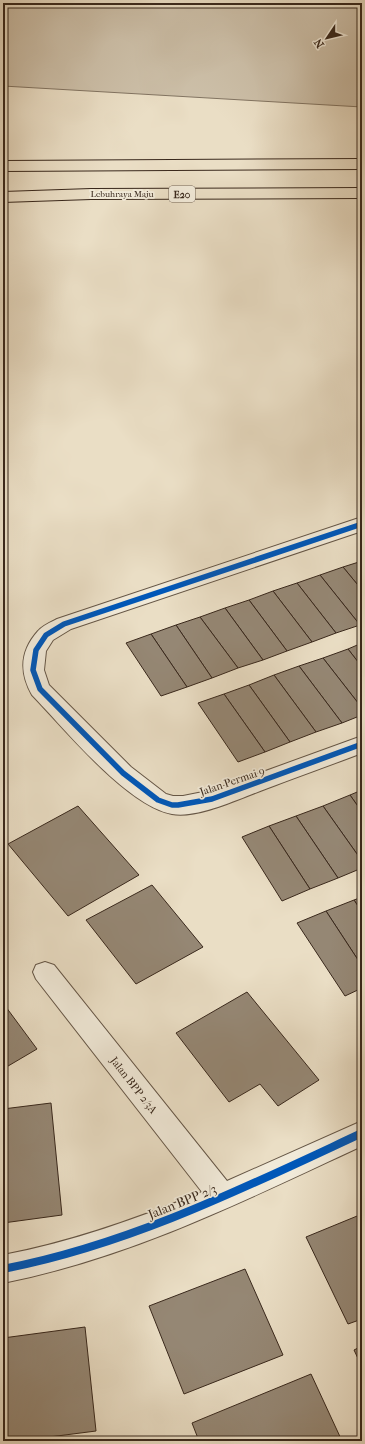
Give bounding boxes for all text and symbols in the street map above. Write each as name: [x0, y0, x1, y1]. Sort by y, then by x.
north arrow: [307, 18, 347, 58]
text: N: [311, 36, 327, 51]
road number: E20: [169, 186, 195, 202]
street label: Lebuhraya Maju: [90, 189, 154, 199]
street label: Jalan Permai 9: [197, 764, 267, 799]
street label: Jalan BPP 2/3A: [107, 1054, 160, 1117]
street label: Jalan BPP 2/3: [145, 1181, 219, 1222]

